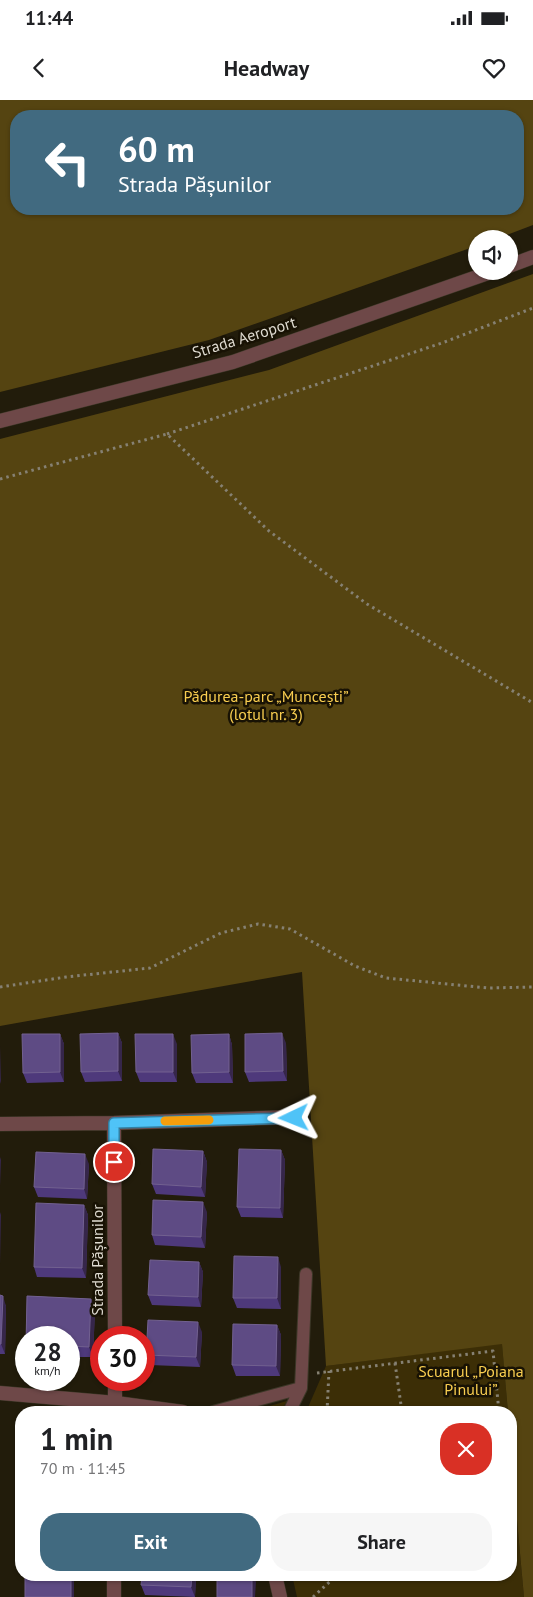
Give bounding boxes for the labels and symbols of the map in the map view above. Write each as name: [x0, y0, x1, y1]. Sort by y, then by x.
street label: Strada Aeroport: [190, 312, 299, 362]
park label: Pădurea-parc „Muncești” (lotul nr. 3): [183, 686, 349, 724]
position arrow: [267, 1091, 319, 1143]
pin: [93, 1141, 135, 1183]
street label: Strada Pășunilor: [87, 1204, 107, 1316]
speed limit sign: 30: [90, 1326, 155, 1391]
park label: Scuarul „Poiana Pinului”: [418, 1361, 524, 1399]

